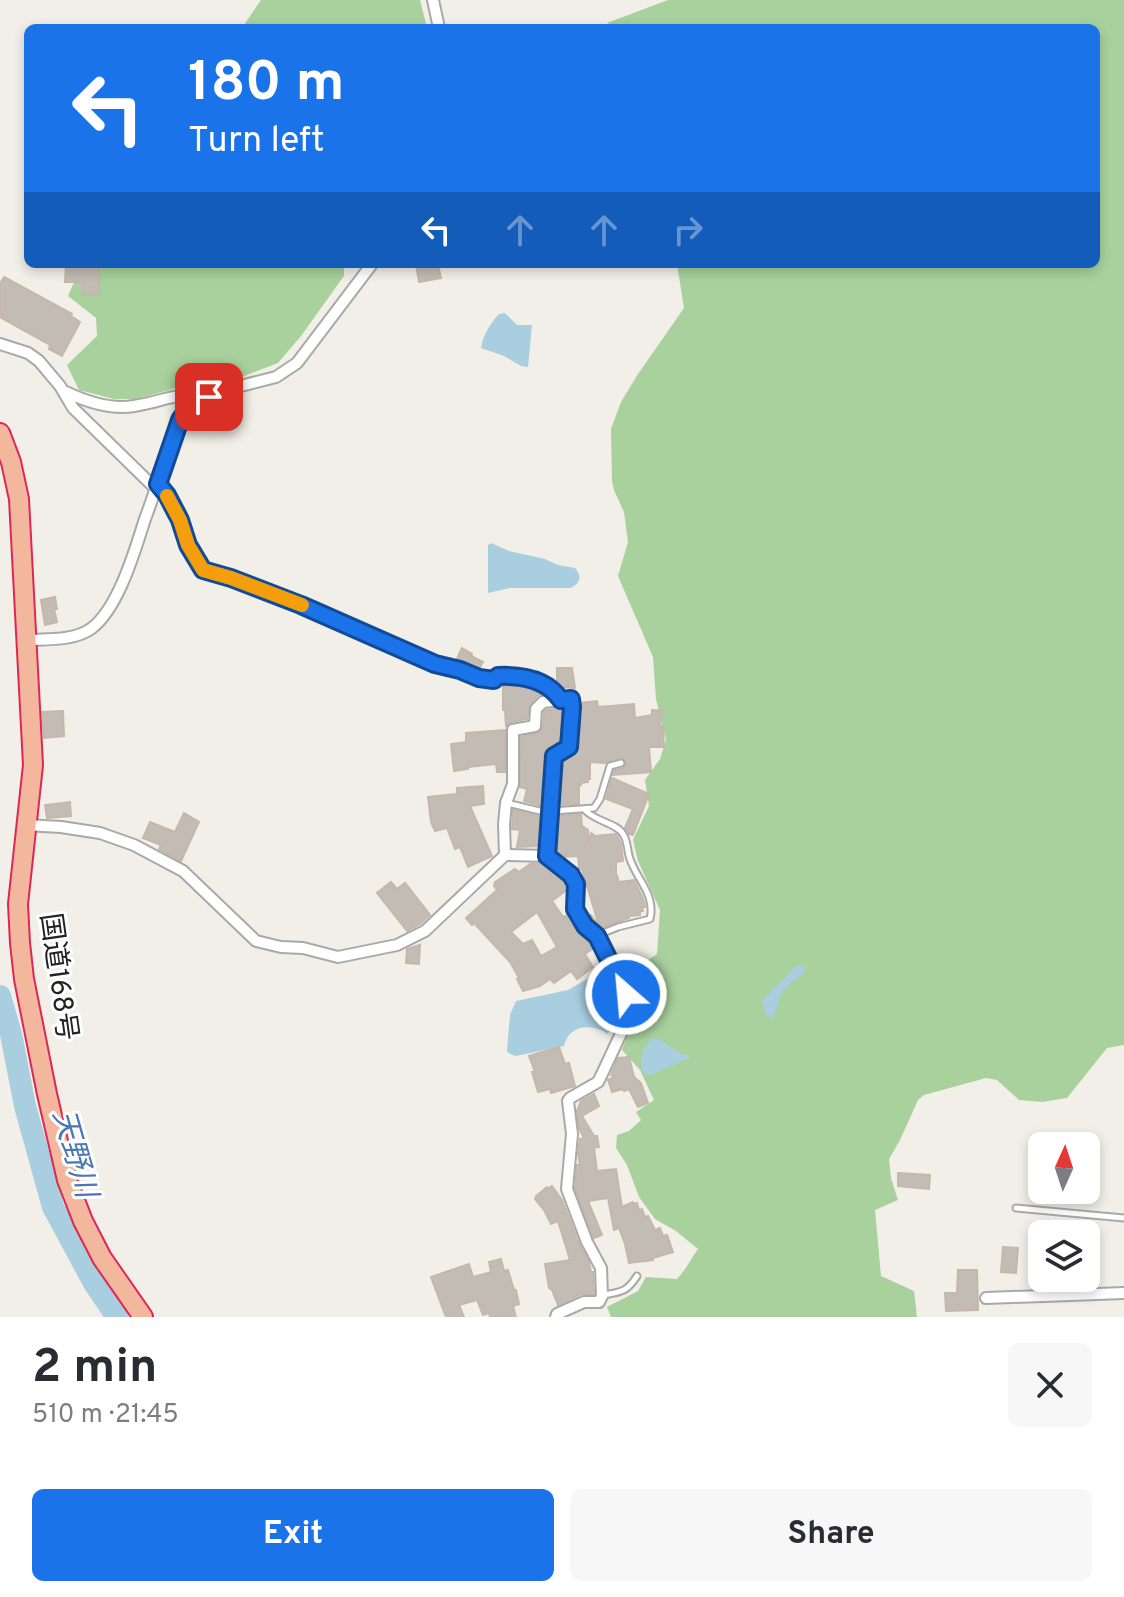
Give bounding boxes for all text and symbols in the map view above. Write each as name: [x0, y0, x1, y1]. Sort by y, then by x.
text: 180 m: [188, 50, 345, 120]
icon: left: [56, 56, 160, 160]
text: Turn left: [188, 119, 325, 165]
icon: left: [414, 208, 458, 252]
icon: ahead: [498, 208, 542, 252]
icon: ahead: [582, 208, 626, 252]
icon: right: [666, 208, 710, 252]
pin: [175, 363, 243, 431]
icon: arrive: [187, 375, 231, 419]
street label: 国道168号: [30, 911, 84, 1043]
position arrow: [584, 952, 668, 1036]
water label: 天野川: [43, 1106, 104, 1205]
north arrow: [1028, 1132, 1100, 1204]
map controls: [1028, 1132, 1100, 1292]
button: layers: [1028, 1220, 1100, 1292]
text: 2 min: [32, 1339, 157, 1399]
button: close: [1008, 1343, 1092, 1427]
text: 510 m · 21:45: [32, 1399, 179, 1432]
button: Exit: [32, 1489, 554, 1581]
button: Share: [570, 1489, 1092, 1581]

